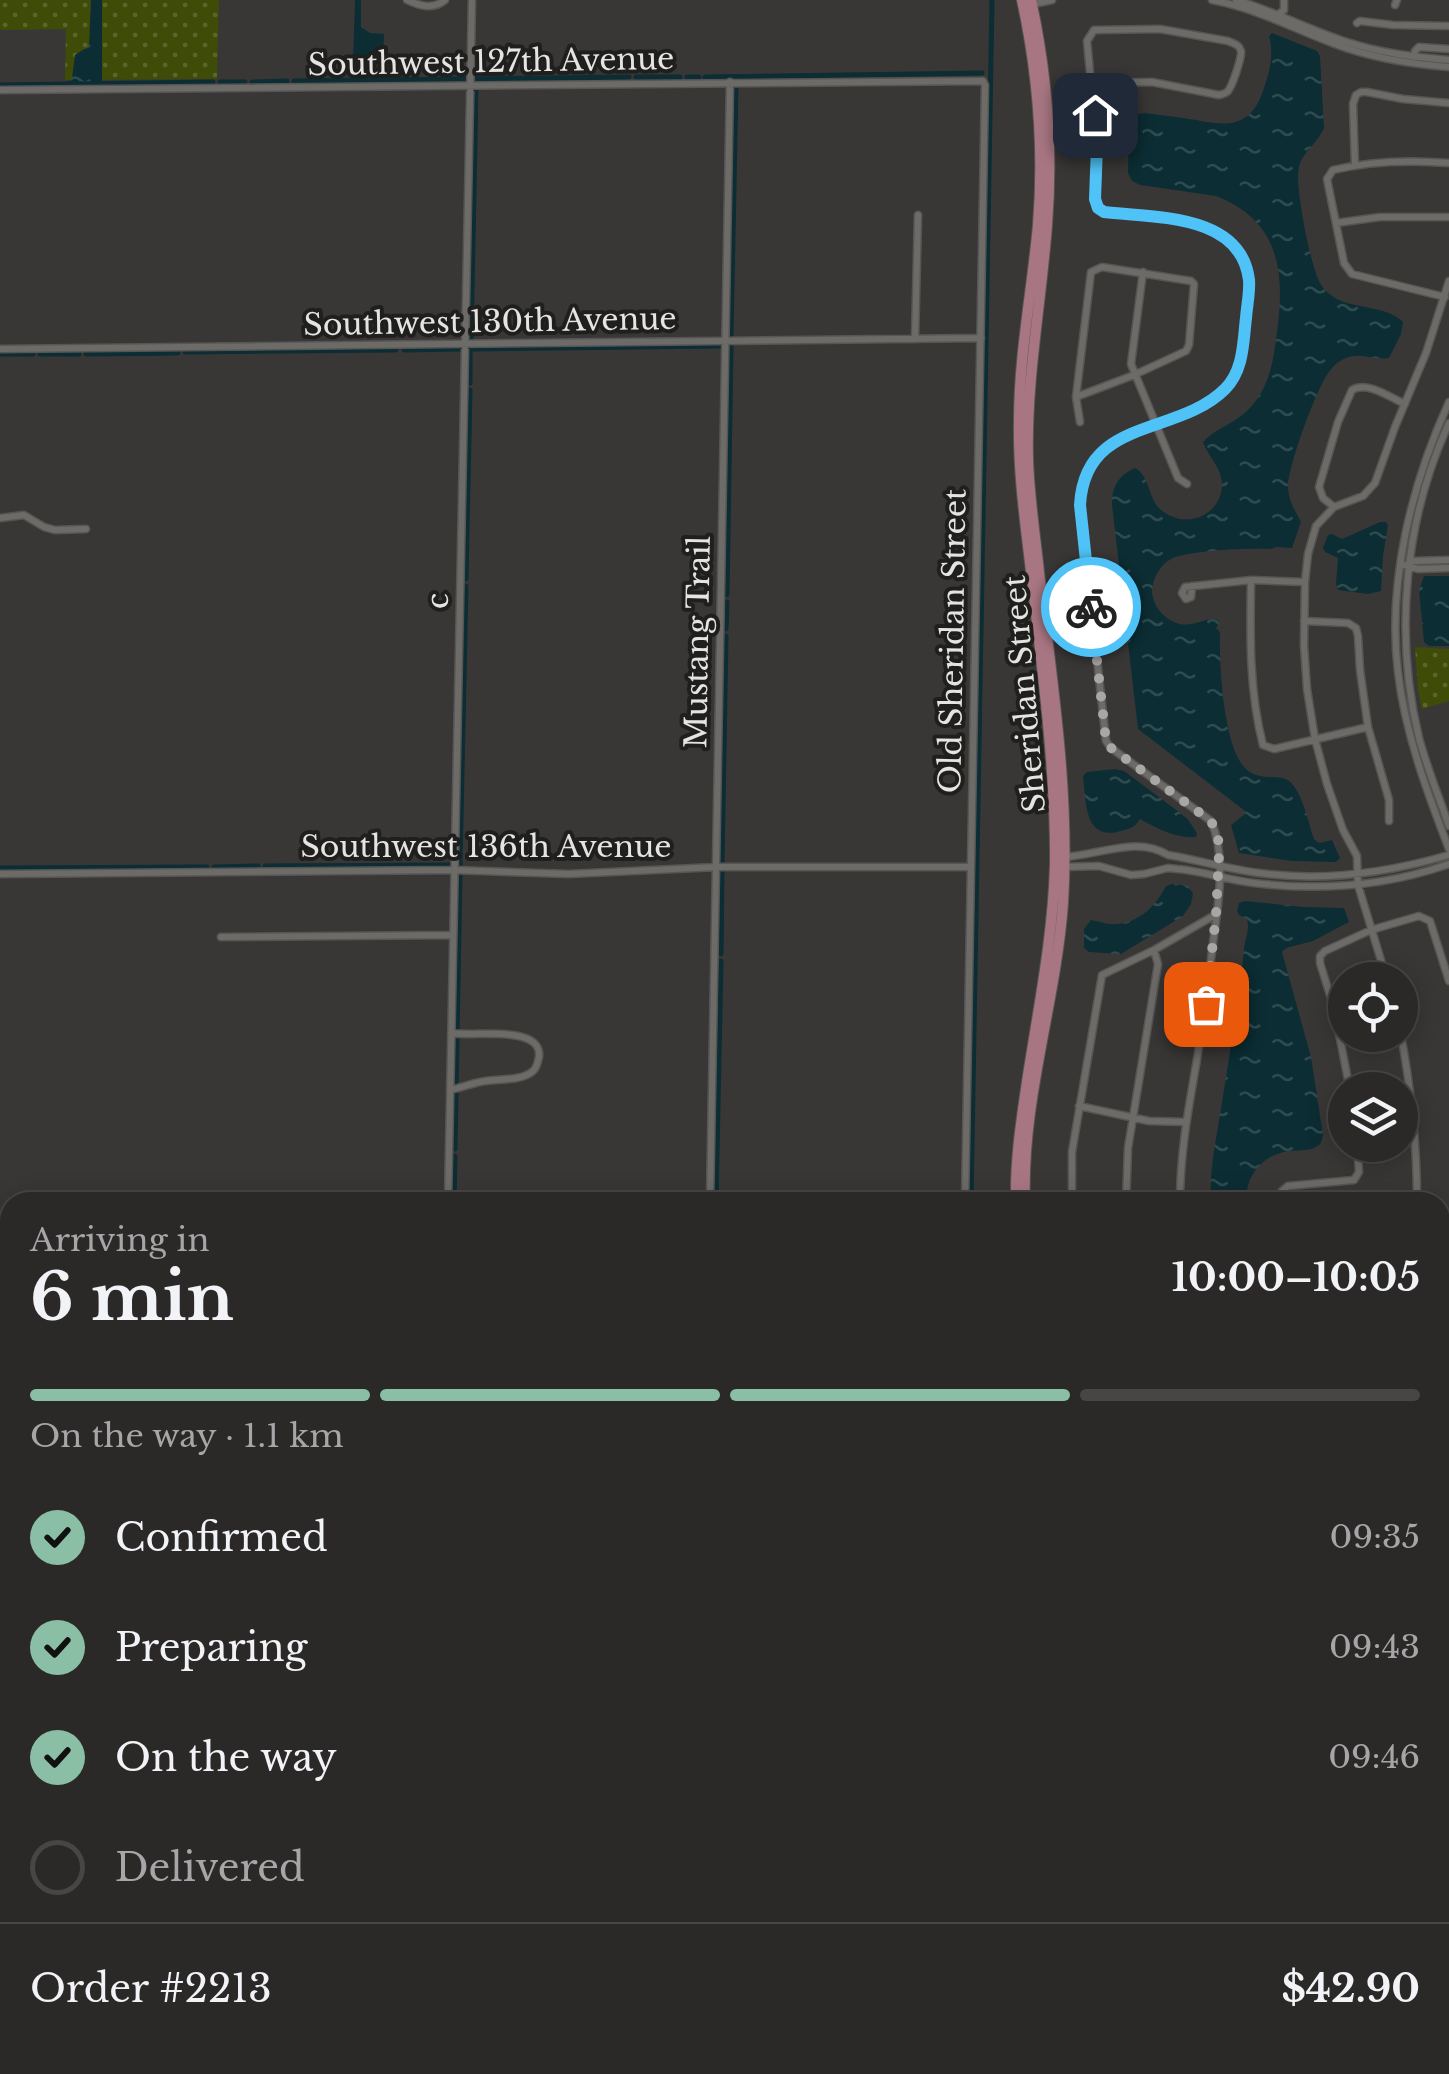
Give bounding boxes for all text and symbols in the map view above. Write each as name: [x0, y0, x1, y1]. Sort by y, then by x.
street label: Southwest 127th Avenue: [307, 40, 675, 83]
pin: [1053, 73, 1138, 158]
icon: home: [1068, 88, 1123, 143]
street label: Southwest 130th Avenue: [303, 300, 677, 343]
street label: Old Sheridan Street: [931, 488, 974, 794]
street label: Mustang Trail: [677, 535, 718, 749]
courier: [1041, 557, 1141, 657]
street label: Sheridan Street: [996, 573, 1053, 814]
icon: bike: [1064, 580, 1119, 635]
street label: c: [419, 593, 456, 609]
street label: Southwest 136th Avenue: [300, 828, 672, 865]
pin: [1164, 962, 1249, 1047]
map controls: [1328, 962, 1418, 1162]
button: locate: [1328, 962, 1418, 1052]
icon: bag: [1179, 977, 1234, 1032]
button: layers: [1328, 1072, 1418, 1162]
text: Arriving in: [30, 1220, 209, 1260]
text: 10:00–10:05: [1171, 1254, 1420, 1301]
text: 6 min: [30, 1257, 234, 1338]
text: On the way · 1.1 km: [30, 1416, 343, 1456]
icon: check: [30, 1510, 85, 1565]
text: Confirmed: [115, 1514, 328, 1561]
text: 09:35: [1330, 1517, 1420, 1557]
icon: check: [30, 1620, 85, 1675]
text: Preparing: [115, 1624, 307, 1671]
text: 09:43: [1329, 1627, 1420, 1667]
icon: check: [30, 1730, 85, 1785]
text: On the way: [115, 1734, 337, 1781]
text: 09:46: [1328, 1737, 1420, 1777]
text: Delivered: [115, 1844, 305, 1891]
text: Order #2213: [30, 1965, 272, 2012]
text: $42.90: [1281, 1965, 1420, 2012]

